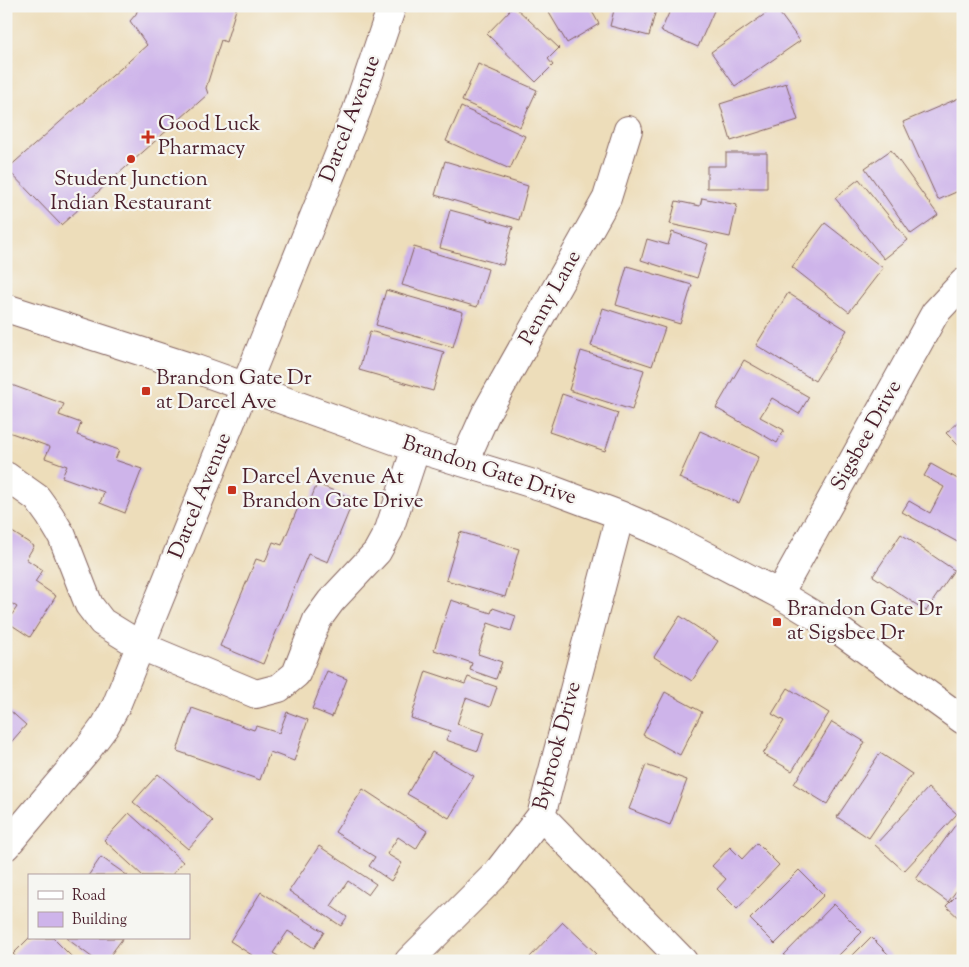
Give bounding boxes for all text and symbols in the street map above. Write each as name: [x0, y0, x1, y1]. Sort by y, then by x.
street label: Darcel Avenue: [313, 51, 389, 187]
place label: Good Luck Pharmacy: [158, 110, 261, 164]
marker: Good Luck Pharmacy: [142, 131, 154, 143]
marker: Student Junction Indian Restaurant: [125, 153, 137, 165]
place label: Student Junction Indian Restaurant: [50, 165, 212, 219]
street label: Penny Lane: [513, 245, 589, 351]
place label: Brandon Gate Dr at Darcel Ave: [156, 364, 312, 418]
street label: Sigsbee Drive: [824, 375, 910, 497]
marker: Brandon Gate Dr at Darcel Ave: [140, 385, 152, 397]
street label: Darcel Avenue: [162, 428, 240, 564]
street label: Brandon Gate Drive: [398, 429, 580, 513]
place label: Darcel Avenue At Brandon Gate Drive: [242, 463, 424, 517]
marker: Darcel Avenue At Brandon Gate Drive: [226, 484, 238, 496]
place label: Brandon Gate Dr at Sigsbee Dr: [787, 595, 943, 649]
marker: Brandon Gate Dr at Sigsbee Dr: [771, 616, 783, 628]
street label: Bybrook Drive: [526, 678, 590, 814]
legend: [28, 874, 190, 940]
text: Road: [72, 886, 106, 907]
text: Building: [72, 910, 127, 931]

